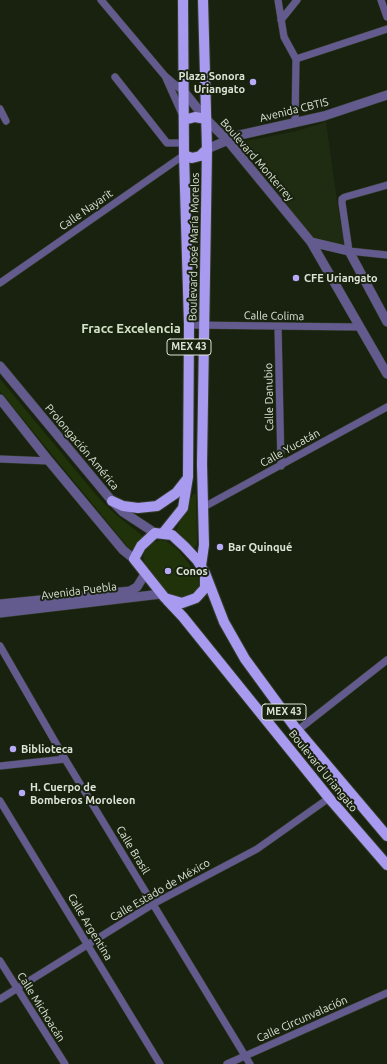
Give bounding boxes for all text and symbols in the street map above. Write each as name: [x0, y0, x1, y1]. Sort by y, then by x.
place label: Plaza Sonora Uriangato: [178, 69, 245, 95]
marker: Plaza Sonora Uriangato: [248, 77, 258, 87]
street label: Avenida CBTIS: [258, 95, 330, 125]
street label: Boulevard Monterrey: [218, 116, 296, 204]
street label: Boulevard José María Morelos: [186, 173, 202, 321]
street label: Calle Nayarit: [57, 187, 115, 233]
place label: CFE Uriangato: [304, 271, 378, 285]
marker: CFE Uriangato: [291, 273, 301, 283]
street label: Calle Colima: [244, 309, 304, 323]
district label: Fracc Excelencia: [81, 321, 181, 337]
road number: MEX 43: [167, 339, 211, 355]
street label: Calle Danubio: [262, 363, 276, 431]
street label: Prolongación América: [42, 401, 122, 493]
street label: Calle Yucatán: [258, 426, 322, 470]
place label: Bar Quinqué: [228, 540, 292, 554]
marker: Bar Quinqué: [215, 542, 225, 552]
place label: Conos: [176, 564, 208, 578]
marker: Conos: [163, 566, 173, 576]
street label: Avenida Puebla: [41, 580, 117, 602]
road number: MEX 43: [262, 704, 306, 720]
street label: Boulevard Uriangato: [286, 727, 360, 815]
place label: Biblioteca: [21, 742, 73, 756]
marker: Biblioteca: [8, 744, 18, 754]
place label: H. Cuerpo de Bomberos Moroleon: [30, 780, 135, 806]
marker: H. Cuerpo de Bomberos Moroleon: [17, 788, 27, 798]
street label: Calle Brasil: [113, 824, 153, 876]
street label: Calle Estado de México: [108, 856, 212, 924]
street label: Calle Argentina: [65, 891, 115, 963]
street label: Calle Michoacán: [14, 970, 68, 1044]
street label: Calle Circunvalación: [255, 993, 349, 1045]

